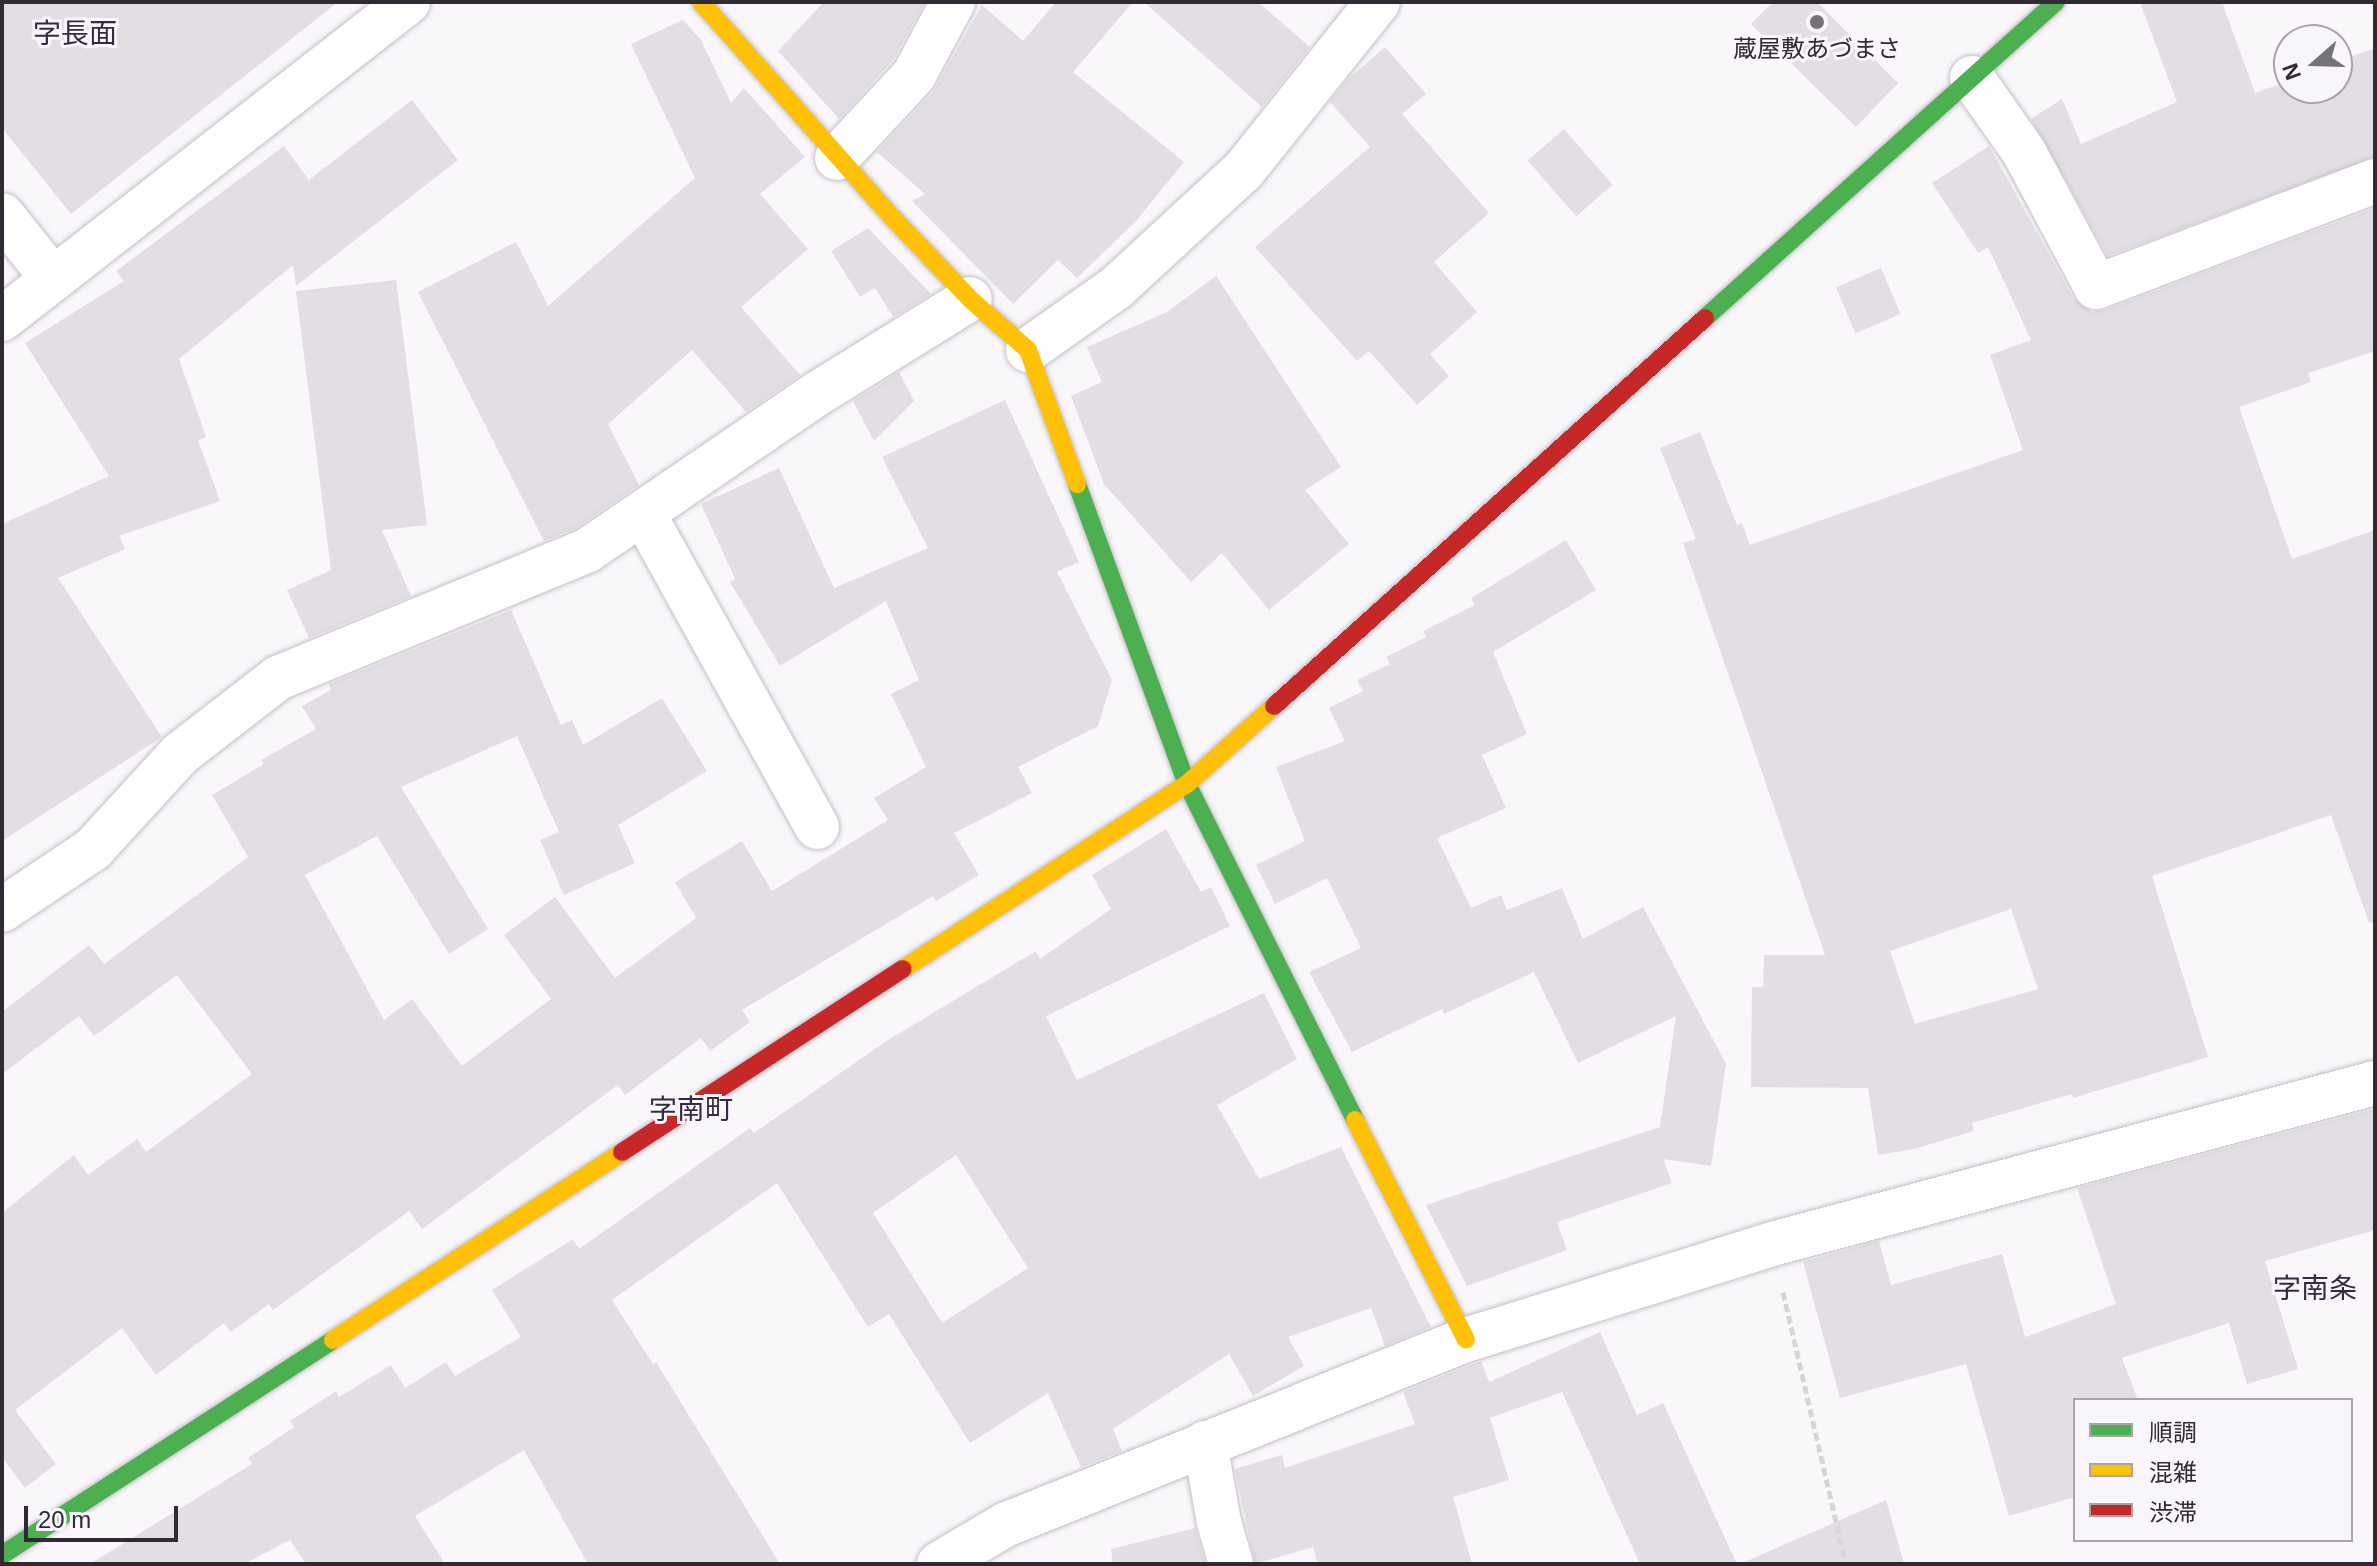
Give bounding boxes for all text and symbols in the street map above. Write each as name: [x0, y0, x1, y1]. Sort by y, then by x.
marker: 蔵屋敷あづまさ: [1808, 13, 1826, 31]
district label: 字長面: [33, 17, 117, 51]
north arrow: [2273, 24, 2353, 104]
place label: 蔵屋敷あづまさ: [1733, 35, 1901, 63]
text: N: [2277, 60, 2306, 83]
district label: 字南町: [649, 1093, 733, 1127]
district label: 字南条: [2273, 1272, 2357, 1306]
legend: [2073, 1398, 2353, 1542]
text: 順調: [2149, 1419, 2197, 1446]
text: 混雑: [2149, 1459, 2197, 1486]
scale bar: [28, 1490, 182, 1540]
text: 渋滞: [2149, 1499, 2197, 1526]
text: 20 m: [38, 1506, 91, 1533]

